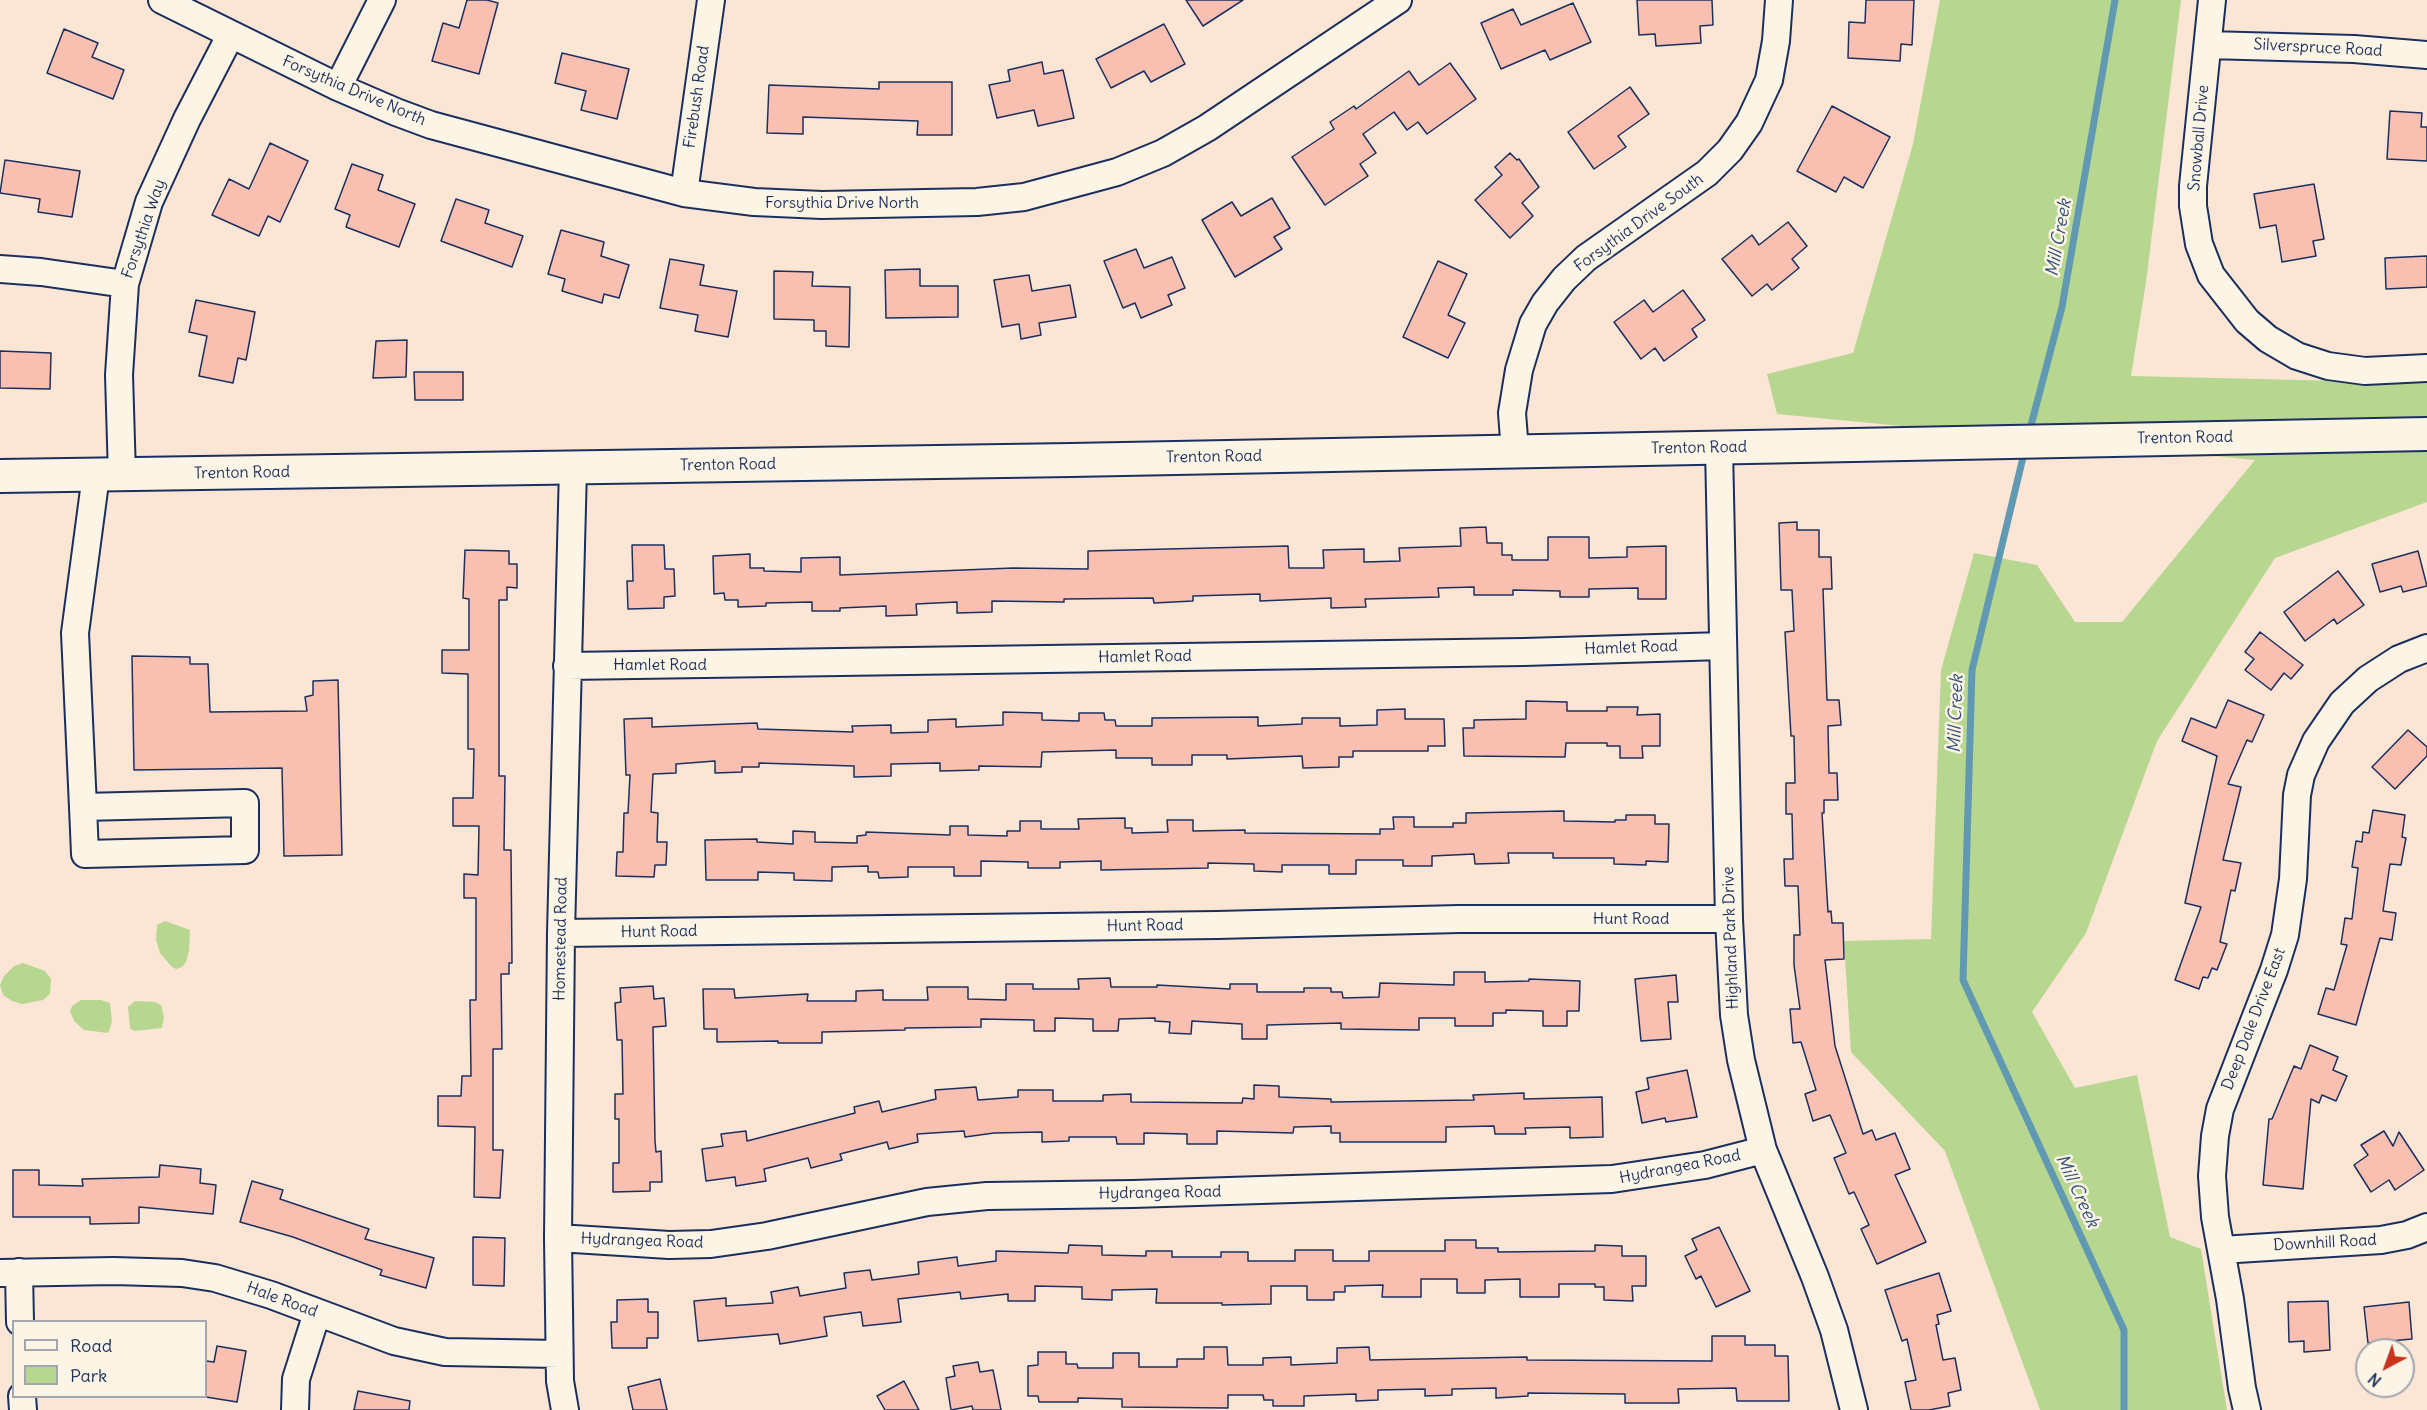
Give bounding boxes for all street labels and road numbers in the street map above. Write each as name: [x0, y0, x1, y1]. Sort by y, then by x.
street label: Silverspruce Road: [2253, 35, 2383, 61]
street label: Firebush Road: [680, 45, 714, 149]
street label: Forsythia Drive North: [279, 52, 429, 130]
street label: Snowball Drive: [2185, 84, 2213, 192]
street label: Forsythia Drive South: [1571, 170, 1707, 276]
street label: Forsythia Way: [118, 177, 170, 281]
street label: Forsythia Drive North: [765, 193, 919, 213]
street label: Trenton Road: [2137, 428, 2233, 448]
street label: Trenton Road: [1651, 438, 1747, 458]
street label: Trenton Road: [1166, 447, 1262, 467]
street label: Trenton Road: [680, 455, 776, 475]
street label: Trenton Road: [194, 463, 290, 483]
street label: Hamlet Road: [1584, 637, 1678, 659]
street label: Hamlet Road: [1098, 647, 1192, 667]
street label: Hamlet Road: [613, 655, 707, 675]
street label: Highland Park Drive: [1719, 866, 1743, 1010]
street label: Homestead Road: [550, 877, 572, 1001]
street label: Hunt Road: [1593, 909, 1669, 929]
street label: Hunt Road: [1107, 916, 1183, 936]
street label: Hunt Road: [621, 922, 697, 942]
street label: Deep Dale Drive East: [2218, 945, 2290, 1093]
street label: Hydrangea Road: [1618, 1146, 1742, 1188]
street label: Hydrangea Road: [1098, 1182, 1222, 1204]
street label: Hydrangea Road: [580, 1229, 704, 1253]
street label: Downhill Road: [2273, 1231, 2377, 1255]
street label: Hale Road: [244, 1278, 320, 1322]

